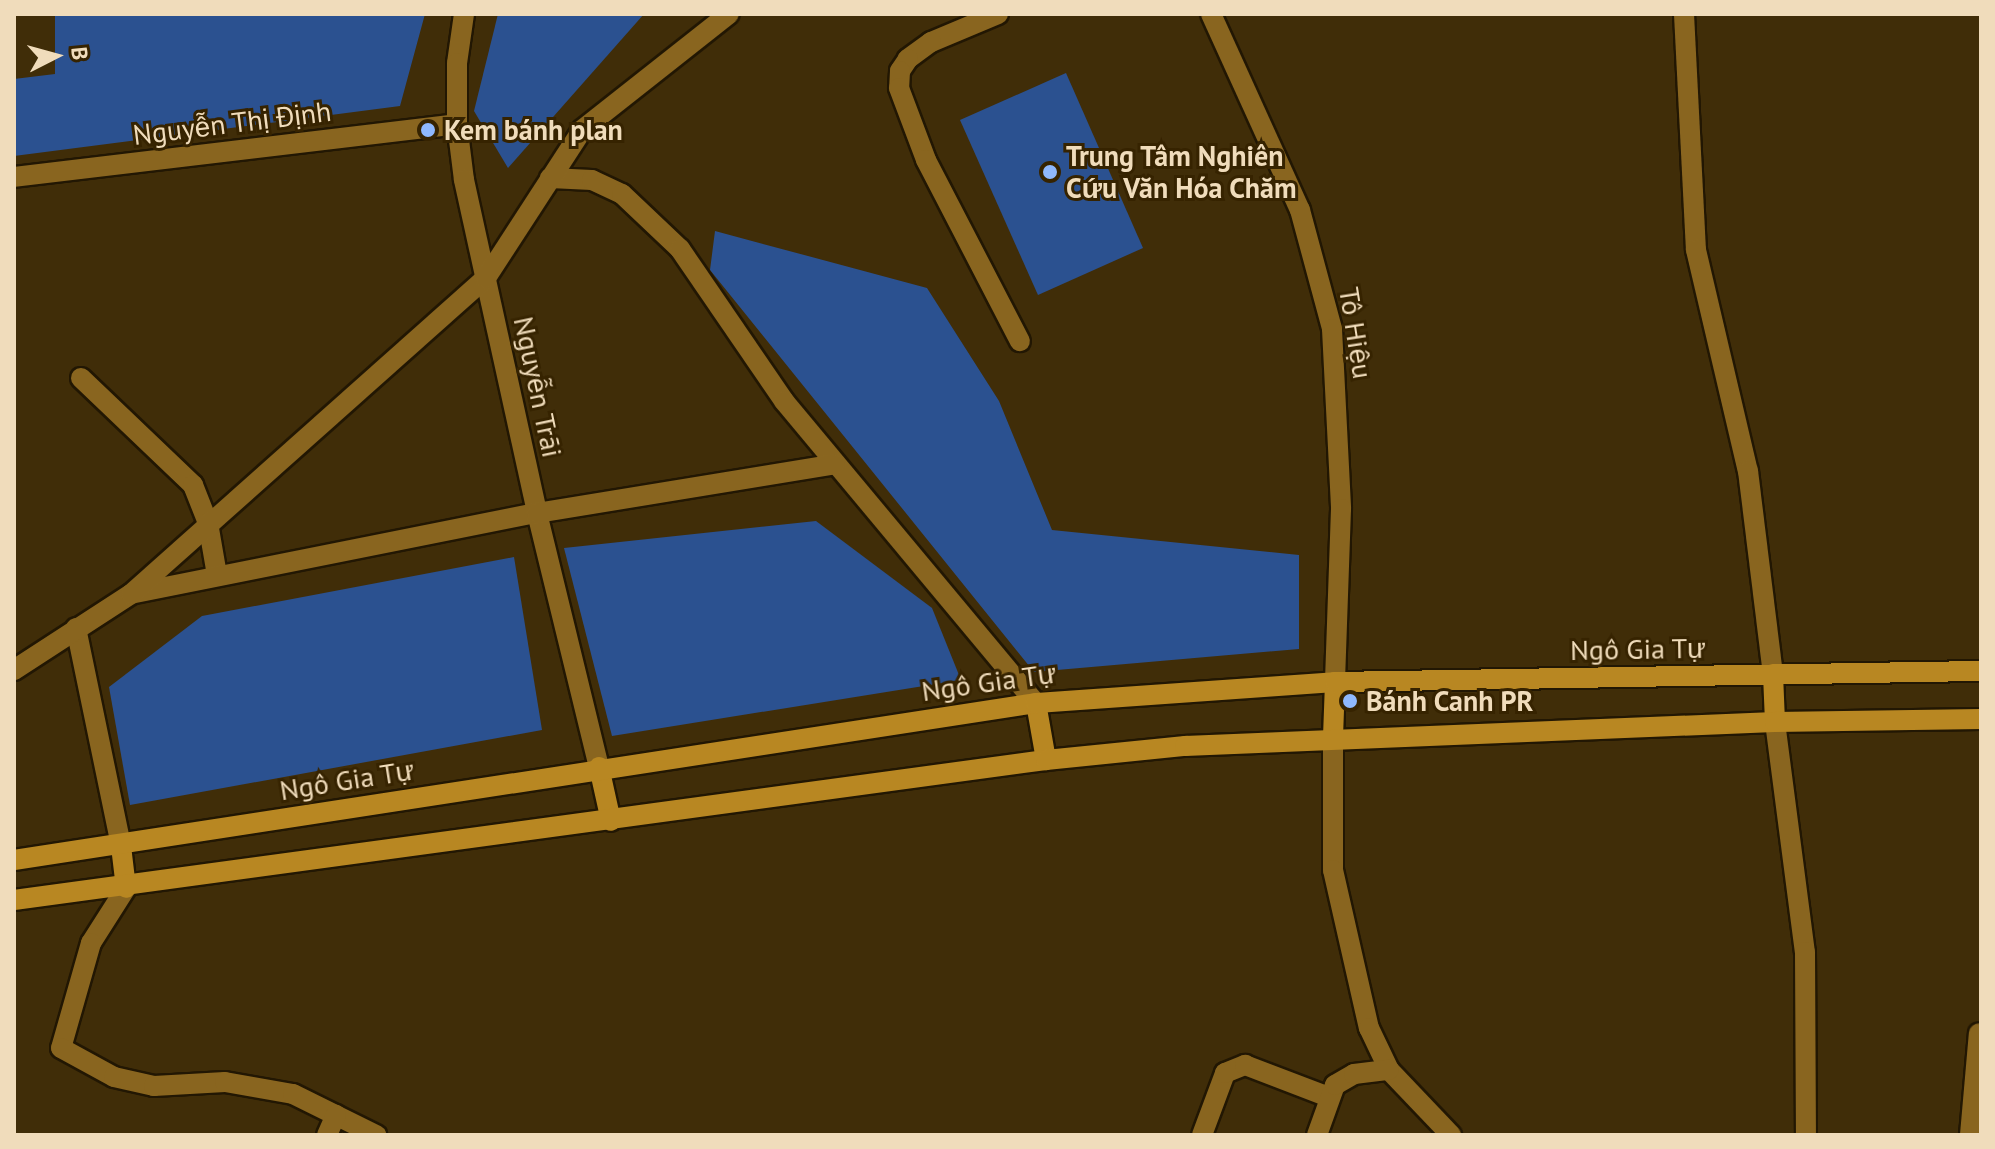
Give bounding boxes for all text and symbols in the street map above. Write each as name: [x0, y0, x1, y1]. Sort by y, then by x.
north arrow: [16, 16, 96, 96]
text: B: [65, 46, 94, 61]
street label: Nguyễn Thị Định: [131, 94, 333, 152]
place label: Kem bánh plan: [444, 113, 623, 147]
marker: Kem bánh plan: [419, 121, 437, 139]
place label: Trung Tâm Nghiên Cứu Văn Hóa Chăm: [1066, 139, 1298, 205]
marker: Trung Tâm Nghiên Cứu Văn Hóa Chăm: [1041, 163, 1059, 181]
street label: Tô Hiệu: [1332, 285, 1380, 381]
street label: Nguyễn Trãi: [507, 313, 569, 461]
street label: Ngô Gia Tự: [1569, 631, 1707, 667]
street label: Ngô Gia Tự: [919, 656, 1059, 708]
place label: Bánh Canh PR: [1366, 684, 1534, 718]
marker: Bánh Canh PR: [1341, 692, 1359, 710]
street label: Ngô Gia Tự: [277, 753, 417, 807]

